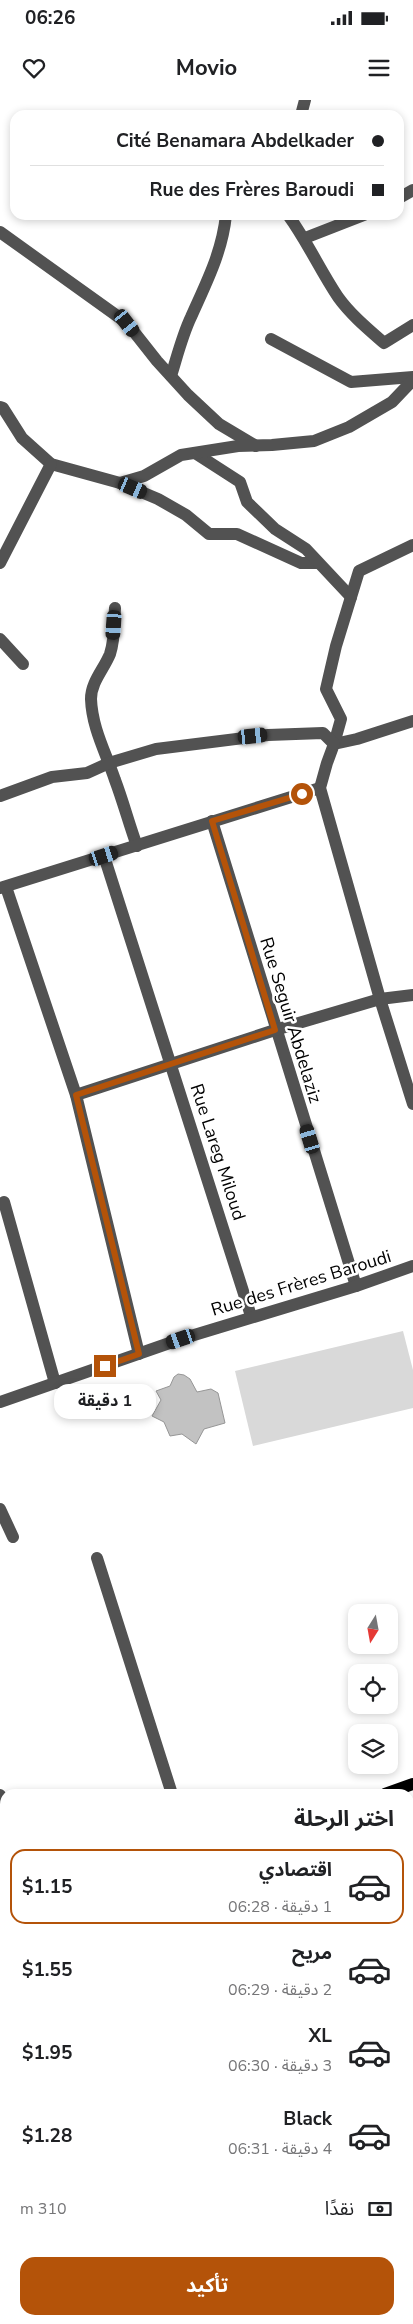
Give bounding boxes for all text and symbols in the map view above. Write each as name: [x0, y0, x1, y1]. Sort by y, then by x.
text: 06:26: [25, 5, 75, 31]
text: Movio: [176, 53, 237, 83]
icon: heart: [20, 54, 48, 82]
icon: menu: [365, 54, 393, 82]
text: Cité Benamara Abdelkader: [116, 128, 354, 154]
text: Rue des Frères Baroudi: [149, 177, 354, 203]
car: [111, 307, 142, 339]
car: [116, 475, 149, 501]
car: [105, 610, 122, 640]
car: [237, 727, 268, 745]
route start: [291, 783, 313, 805]
car: [87, 844, 120, 868]
street label: Rue Seguir Abdelaziz: [254, 934, 328, 1106]
street label: Rue Lareg Miloud: [185, 1081, 251, 1223]
car: [298, 1122, 321, 1156]
street label: Rue des Frères Baroudi: [208, 1244, 394, 1322]
car: [164, 1327, 197, 1351]
route end: [94, 1355, 116, 1377]
callout: 1 دقيقة: [54, 1384, 156, 1418]
text: 1 دقيقة: [78, 1390, 132, 1412]
north arrow: [348, 1604, 398, 1654]
map controls: [348, 1604, 398, 1774]
button: locate: [348, 1664, 398, 1714]
button: layers: [348, 1724, 398, 1774]
text: اختر الرحلة: [294, 1804, 394, 1834]
text: اقتصادي: [259, 1857, 332, 1883]
icon: car: [347, 1864, 392, 1909]
text: $1.15: [22, 1874, 72, 1900]
text: 1 دقيقة · 06:28: [228, 1896, 332, 1918]
text: مريح: [292, 1940, 332, 1966]
icon: car: [347, 1947, 392, 1992]
text: $1.55: [22, 1957, 72, 1983]
text: 2 دقيقة · 06:29: [228, 1979, 332, 2001]
text: XL: [309, 2023, 332, 2049]
icon: car: [347, 2030, 392, 2075]
text: $1.95: [22, 2040, 72, 2066]
text: 3 دقيقة · 06:30: [228, 2055, 332, 2077]
text: Black: [283, 2106, 332, 2132]
icon: car: [347, 2113, 392, 2158]
text: $1.28: [22, 2123, 72, 2149]
text: 4 دقيقة · 06:31: [228, 2138, 332, 2160]
icon: cash: [366, 2195, 394, 2223]
text: نقدًا: [325, 2196, 354, 2222]
text: 310 m: [20, 2198, 67, 2220]
button: تأكيد: [20, 2257, 394, 2315]

